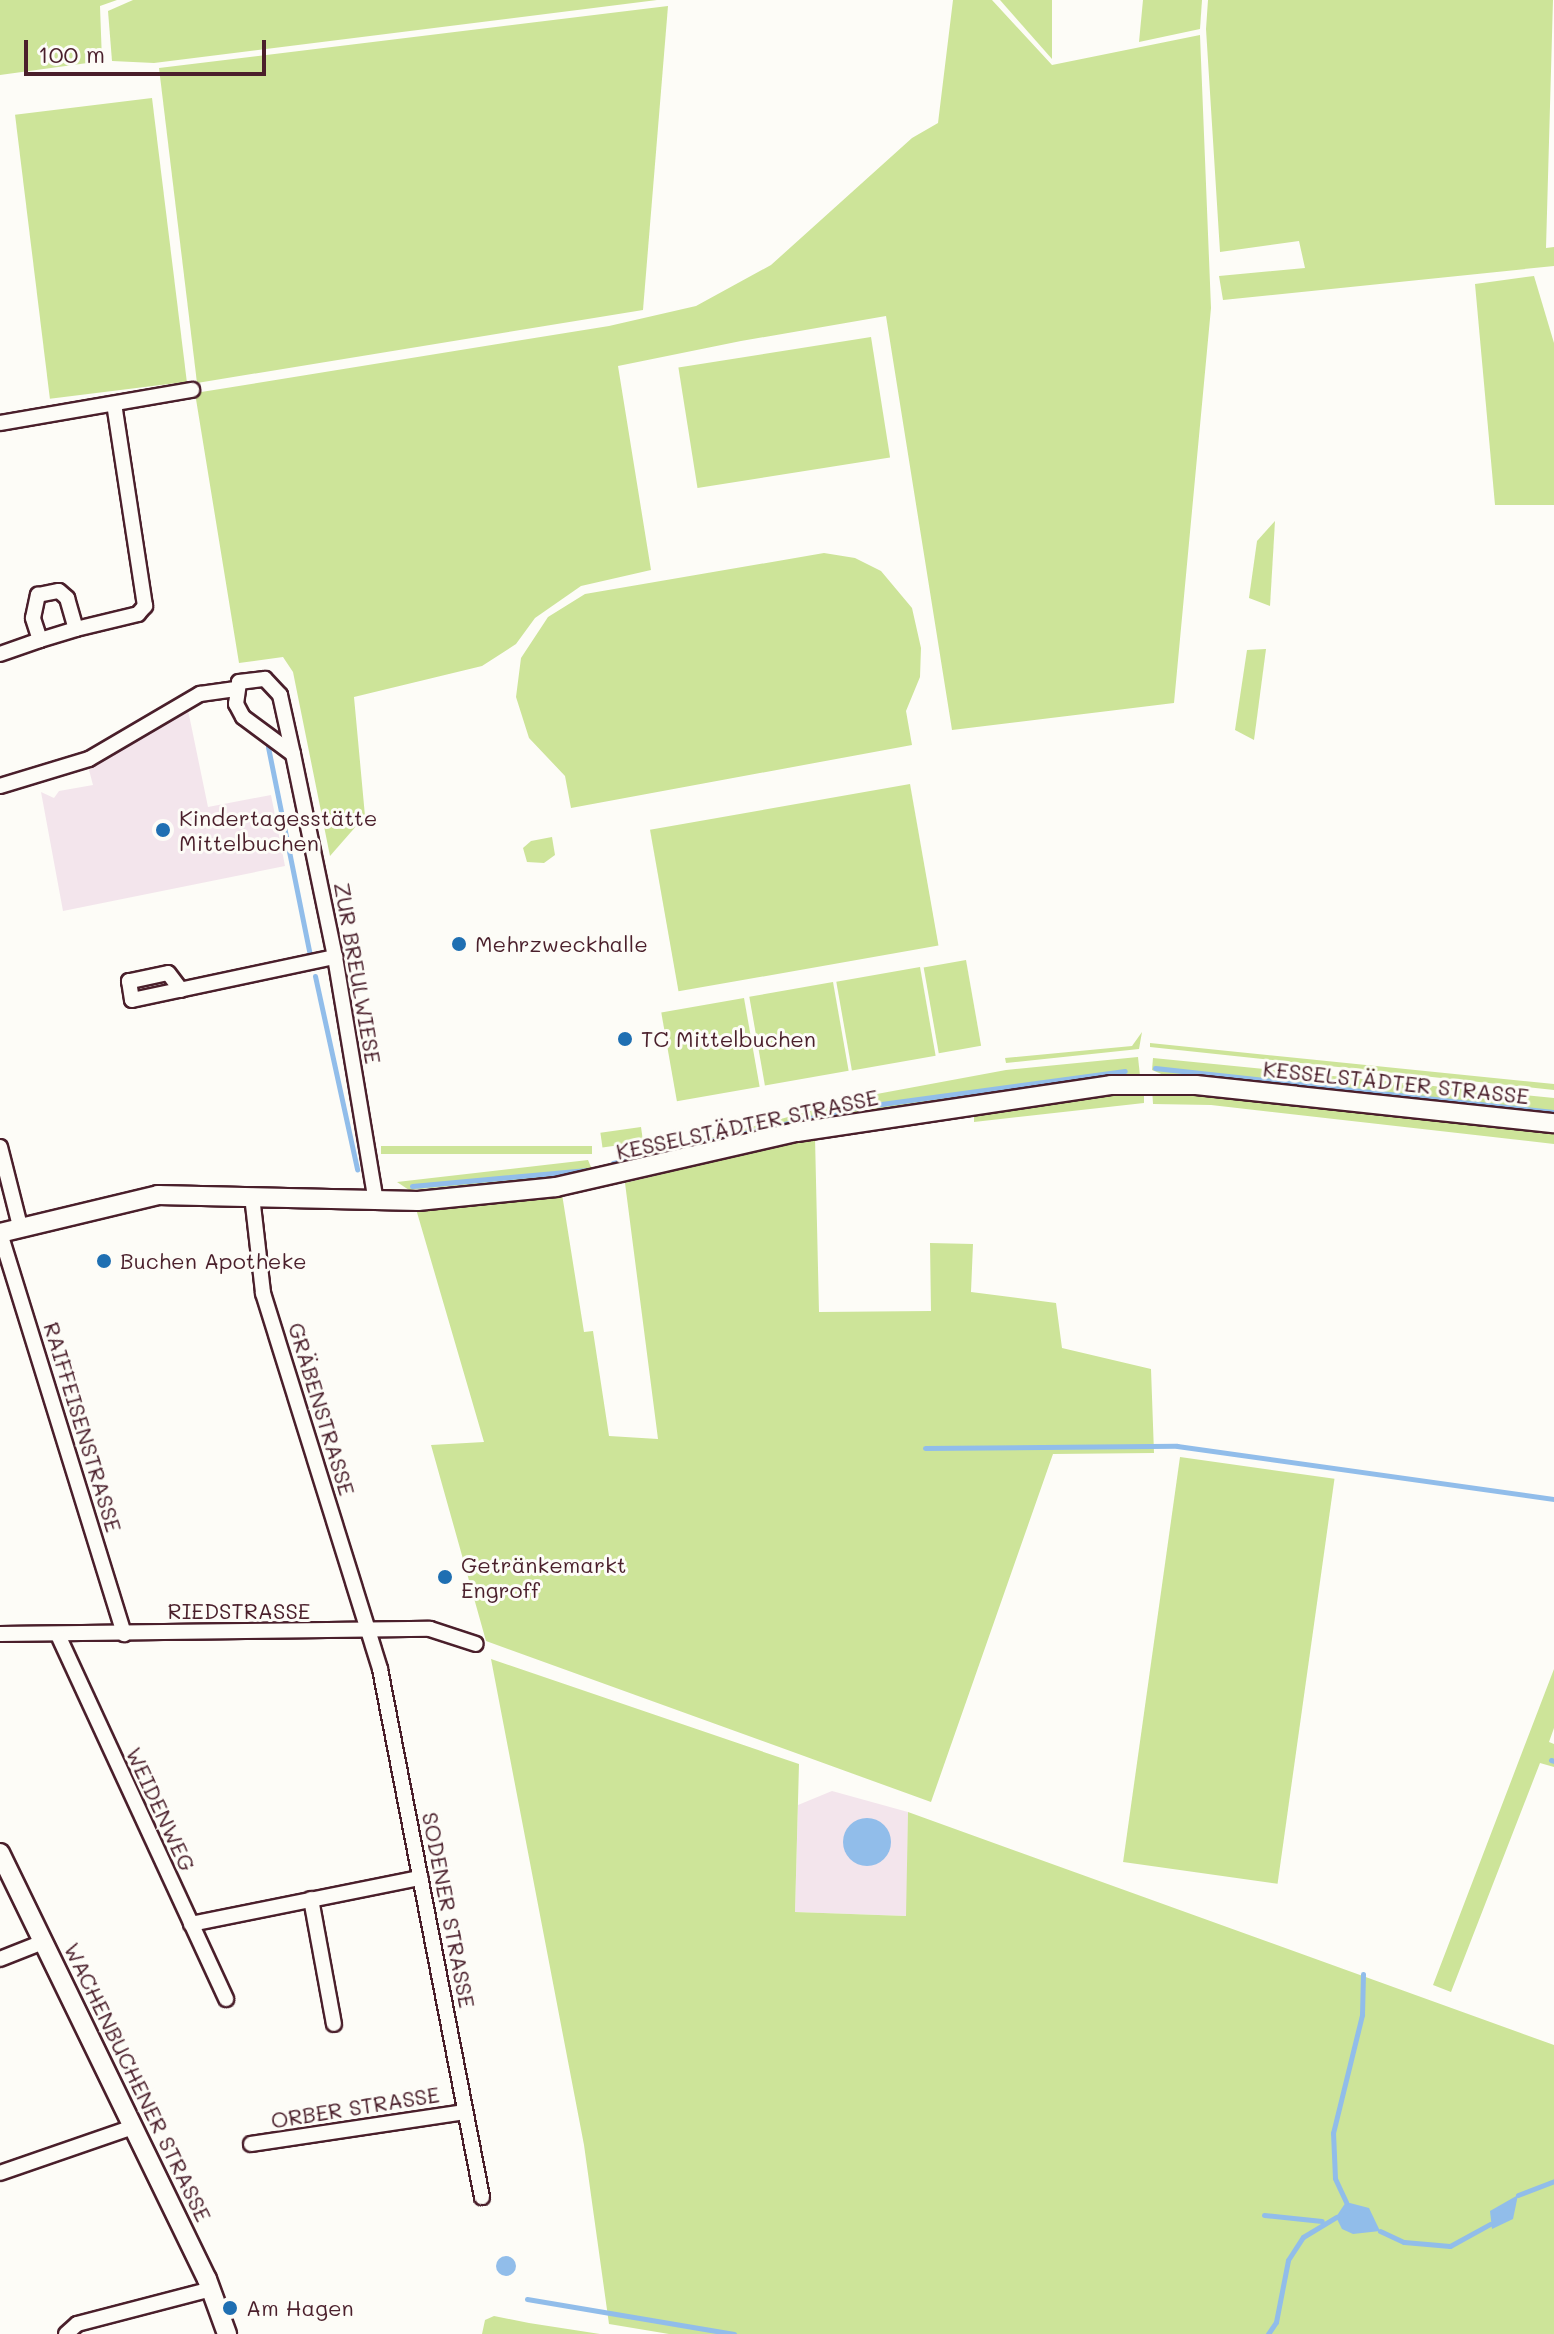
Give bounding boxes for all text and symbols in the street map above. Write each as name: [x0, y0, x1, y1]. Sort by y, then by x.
scale bar: [28, 24, 270, 74]
text: 100 m: [38, 38, 105, 69]
place label: Kindertagesstätte Mittelbuchen: [179, 804, 377, 856]
marker: Kindertagesstätte Mittelbuchen: [154, 821, 172, 839]
street label: ZUR BREULWIESE: [329, 880, 387, 1066]
place label: Mehrzweckhalle: [475, 931, 648, 957]
marker: Mehrzweckhalle: [450, 935, 468, 953]
place label: TC Mittelbuchen: [641, 1026, 816, 1052]
marker: TC Mittelbuchen: [616, 1030, 634, 1048]
street label: KESSELSTÄDTER STRASSE: [1262, 1055, 1530, 1109]
street label: KESSELSTÄDTER STRASSE: [614, 1083, 880, 1165]
place label: Buchen Apotheke: [120, 1248, 307, 1274]
marker: Buchen Apotheke: [95, 1252, 113, 1270]
street label: RAIFFEISENSTRASSE: [38, 1319, 128, 1535]
street label: GRÄBENSTRASSE: [283, 1319, 361, 1499]
place label: Getränkemarkt Engroff: [461, 1551, 626, 1602]
marker: Getränkemarkt Engroff: [436, 1568, 454, 1586]
street label: RIEDSTRASSE: [168, 1598, 310, 1624]
street label: WEIDENWEG: [121, 1743, 201, 1875]
street label: SODENER STRASSE: [417, 1810, 481, 2010]
street label: WACHENBUCHENER STRASSE: [59, 1938, 217, 2226]
street label: ORBER STRASSE: [269, 2081, 441, 2133]
place label: Am Hagen: [246, 2295, 354, 2321]
marker: Am Hagen: [221, 2299, 239, 2317]

